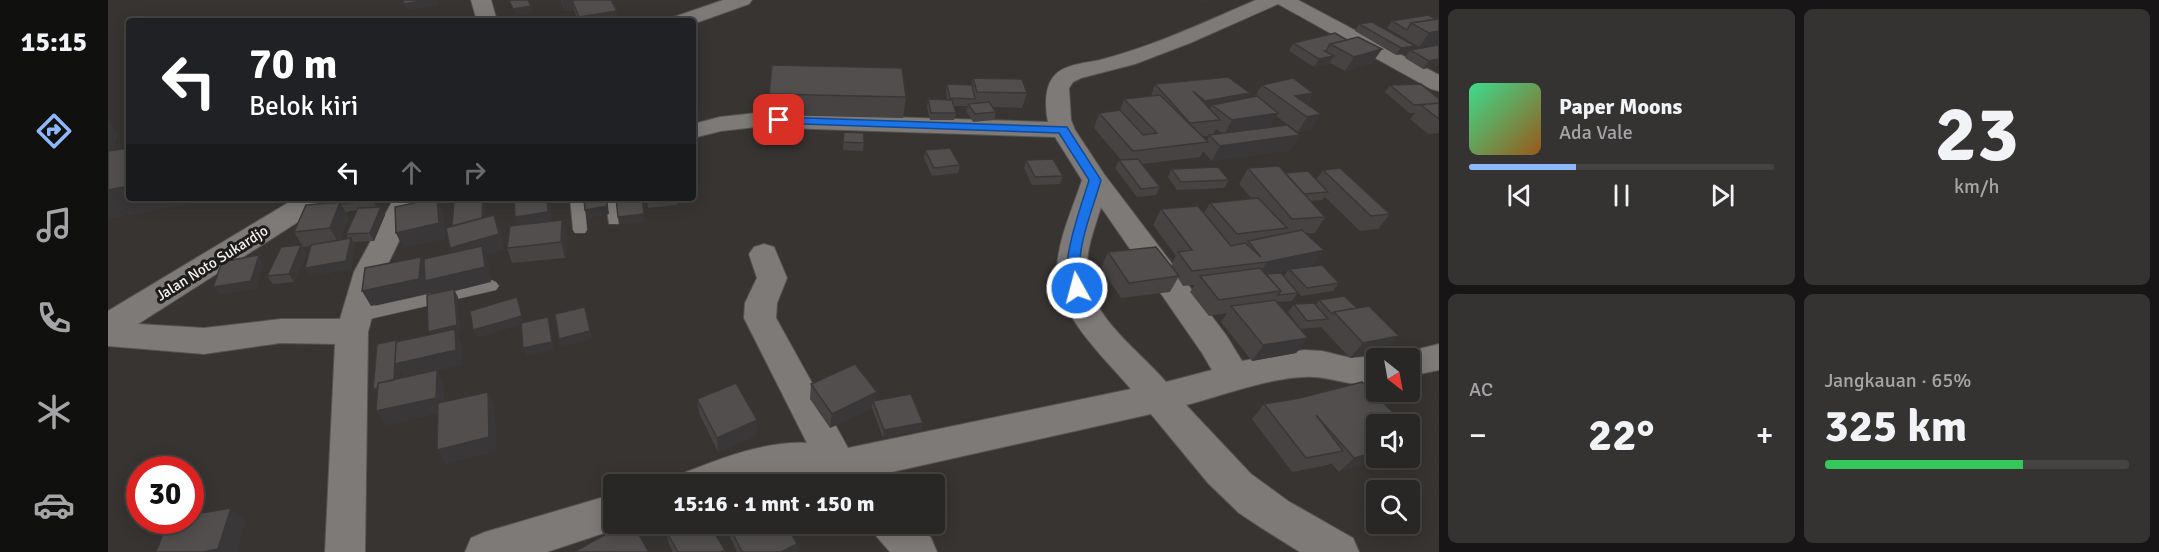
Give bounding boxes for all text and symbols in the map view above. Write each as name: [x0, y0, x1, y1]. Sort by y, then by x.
text: 15:15: [21, 26, 87, 59]
text: 70 m: [249, 39, 338, 90]
icon: left: [150, 42, 228, 120]
text: 23: [1935, 87, 2019, 183]
text: Belok kiri: [249, 90, 358, 123]
text: Paper Moons: [1559, 93, 1682, 120]
pin: [753, 94, 804, 145]
icon: arrive: [762, 103, 795, 136]
icon: directions: [33, 110, 75, 152]
text: Ada Vale: [1559, 120, 1633, 145]
icon: left: [332, 156, 365, 189]
icon: ahead: [395, 156, 428, 189]
icon: right: [458, 156, 491, 189]
text: km/h: [1954, 174, 1999, 199]
icon: previous: [1503, 179, 1536, 212]
icon: pause: [1605, 179, 1638, 212]
icon: next: [1706, 179, 1739, 212]
icon: music: [33, 204, 75, 246]
street label: Jalan Noto Sukardjo: [153, 221, 271, 305]
position arrow: [1045, 256, 1109, 320]
icon: phone: [33, 297, 75, 339]
north arrow: [1366, 348, 1420, 402]
map controls: [1366, 348, 1420, 534]
text: Jangkauan · 65%: [1825, 368, 1971, 393]
text: AC: [1469, 377, 1493, 402]
icon: climate: [33, 391, 75, 433]
text: 325 km: [1825, 399, 1967, 454]
text: 22°: [1588, 408, 1655, 463]
button: sound: [1366, 414, 1420, 468]
text: −: [1469, 415, 1487, 456]
text: +: [1756, 415, 1773, 456]
speed limit sign: 30: [126, 456, 204, 534]
button: search: [1366, 480, 1420, 534]
icon: car: [33, 484, 75, 526]
text: 15:16 · 1 mnt · 150 m: [674, 490, 874, 517]

